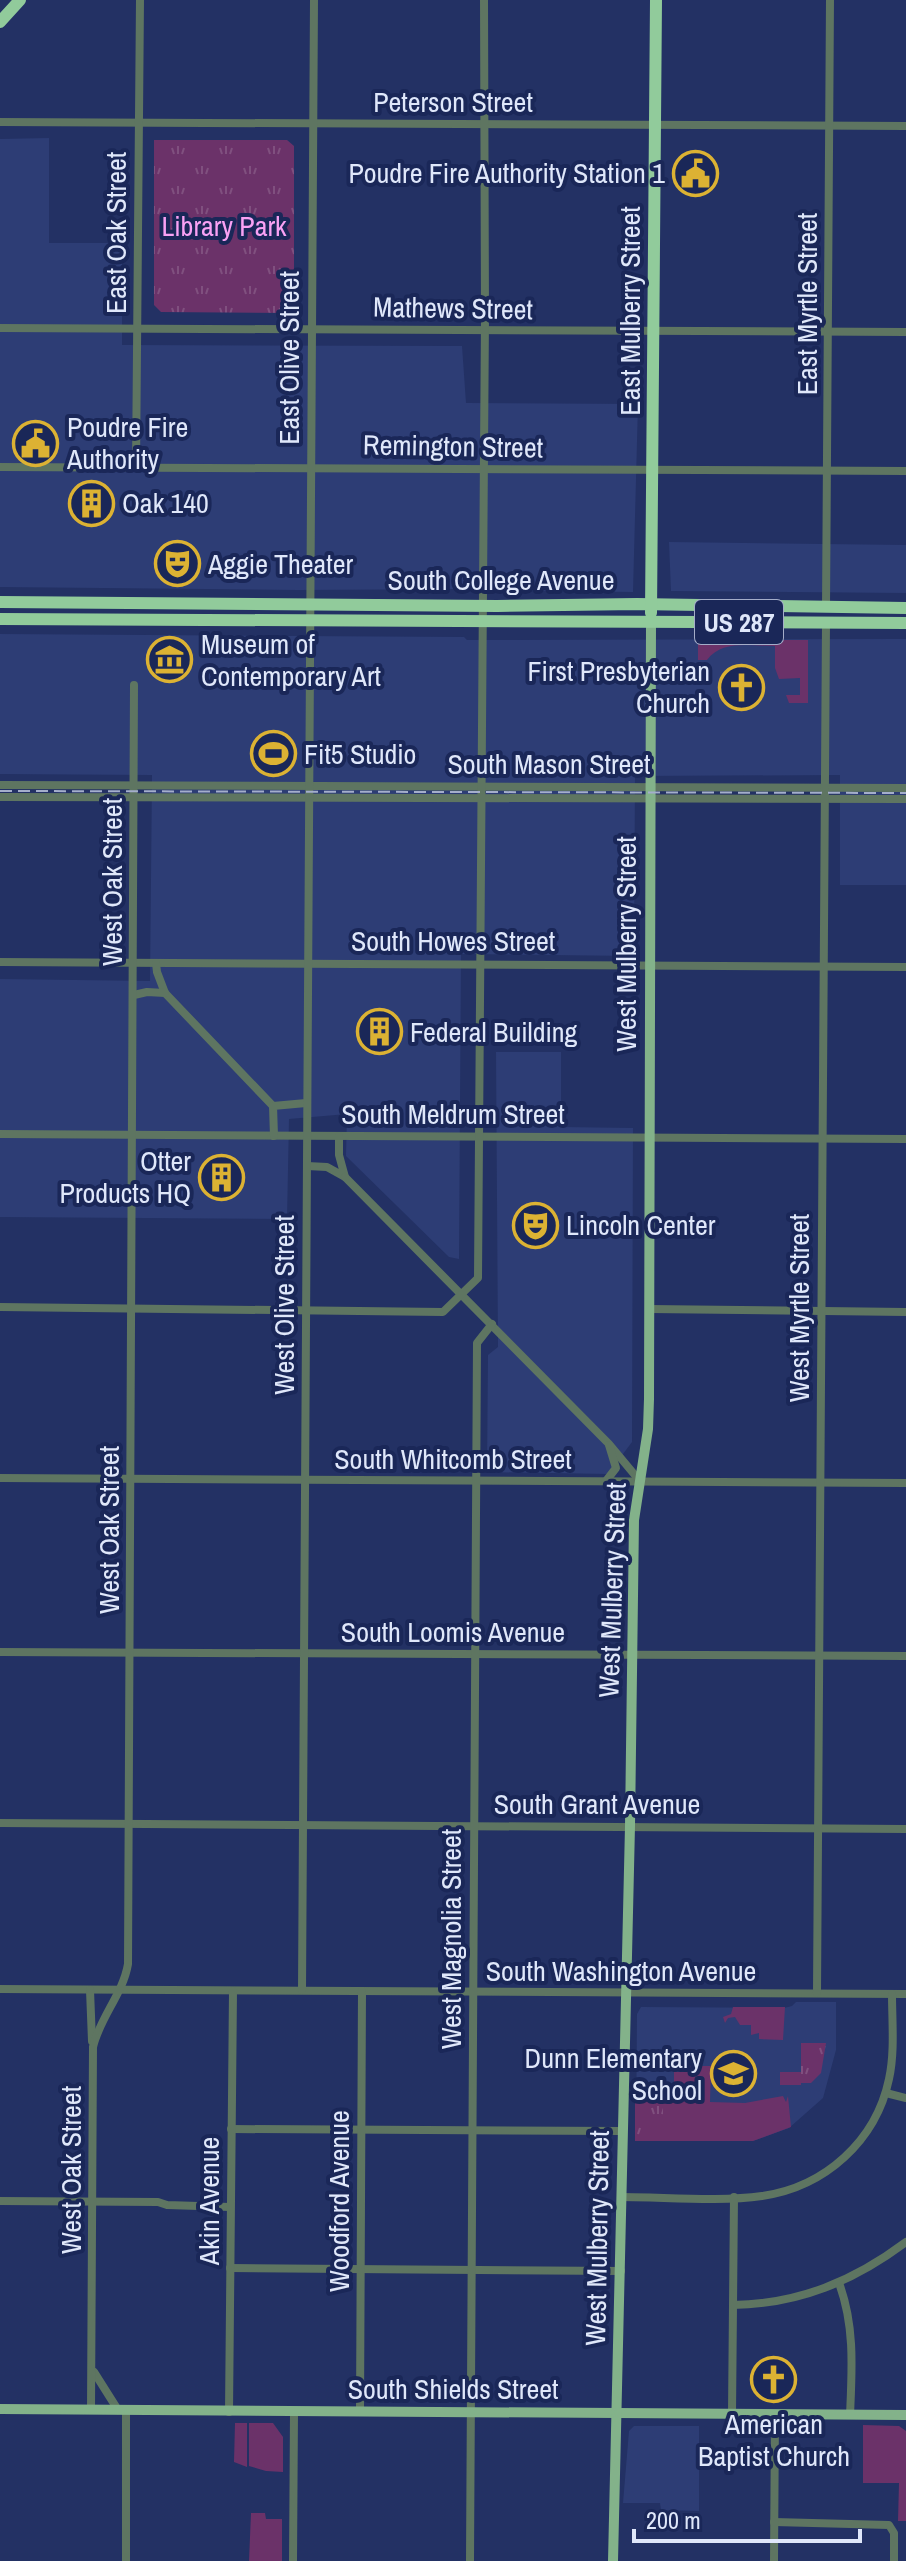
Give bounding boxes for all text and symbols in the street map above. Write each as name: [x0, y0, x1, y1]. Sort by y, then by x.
street label: Peterson Street: [373, 83, 533, 121]
public building icon: Poudre Fire Authority Station 1: [672, 149, 720, 197]
street label: East Oak Street: [97, 152, 135, 314]
place label: Poudre Fire Authority Station 1: [348, 154, 665, 192]
street label: East Mulberry Street: [611, 206, 649, 416]
park label: Library Park: [161, 207, 287, 245]
street label: East Myrtle Street: [788, 213, 826, 395]
street label: East Olive Street: [270, 271, 308, 445]
street label: Mathews Street: [373, 288, 533, 328]
place label: Poudre Fire Authority: [66, 408, 188, 478]
public building icon: Poudre Fire Authority: [12, 419, 60, 467]
street label: Remington Street: [363, 425, 543, 467]
building icon: Oak 140: [67, 479, 115, 527]
place label: Oak 140: [122, 484, 209, 522]
theatre icon: Aggie Theater: [153, 540, 201, 588]
place label: Aggie Theater: [207, 545, 353, 583]
street label: South College Avenue: [388, 561, 614, 599]
road number: US 287: [695, 600, 783, 644]
place label: Museum of Contemporary Art: [201, 625, 381, 695]
museum icon: Museum of Contemporary Art: [146, 636, 194, 684]
place label: First Presbyterian Church: [528, 652, 710, 722]
church icon: First Presbyterian Church: [717, 663, 765, 711]
sports icon: Fit5 Studio: [249, 730, 297, 778]
place label: Fit5 Studio: [304, 735, 416, 773]
street label: South Mason Street: [448, 745, 650, 783]
street label: West Oak Street: [93, 798, 131, 966]
street label: West Mulberry Street: [607, 836, 645, 1052]
street label: South Howes Street: [351, 922, 555, 960]
building icon: Federal Building: [355, 1008, 403, 1056]
place label: Federal Building: [410, 1013, 578, 1051]
street label: South Meldrum Street: [341, 1095, 565, 1133]
place label: Otter Products HQ: [60, 1142, 191, 1212]
building icon: Otter Products HQ: [198, 1153, 246, 1201]
theatre icon: Lincoln Center: [511, 1201, 559, 1249]
place label: Lincoln Center: [566, 1206, 716, 1244]
street label: West Myrtle Street: [780, 1214, 818, 1402]
street label: West Olive Street: [265, 1215, 303, 1395]
street label: South Whitcomb Street: [334, 1440, 572, 1478]
street label: West Oak Street: [90, 1446, 128, 1614]
street label: West Mulberry Street: [589, 1482, 635, 1698]
street label: South Loomis Avenue: [341, 1613, 565, 1651]
street label: South Grant Avenue: [494, 1785, 700, 1823]
street label: West Magnolia Street: [432, 1829, 470, 2049]
street label: South Washington Avenue: [486, 1952, 756, 1990]
place label: Dunn Elementary School: [525, 2039, 703, 2109]
school or university icon: Dunn Elementary School: [709, 2050, 757, 2098]
street label: West Oak Street: [52, 2086, 90, 2254]
street label: Woodford Avenue: [320, 2110, 358, 2292]
street label: West Mulberry Street: [576, 2130, 618, 2346]
street label: Akin Avenue: [190, 2137, 228, 2266]
church icon: American Baptist Church: [750, 2356, 798, 2404]
street label: South Shields Street: [348, 2370, 558, 2408]
place label: American Baptist Church: [698, 2405, 850, 2475]
scale bar: [634, 2493, 860, 2543]
text: 200 m: [646, 2504, 701, 2536]

